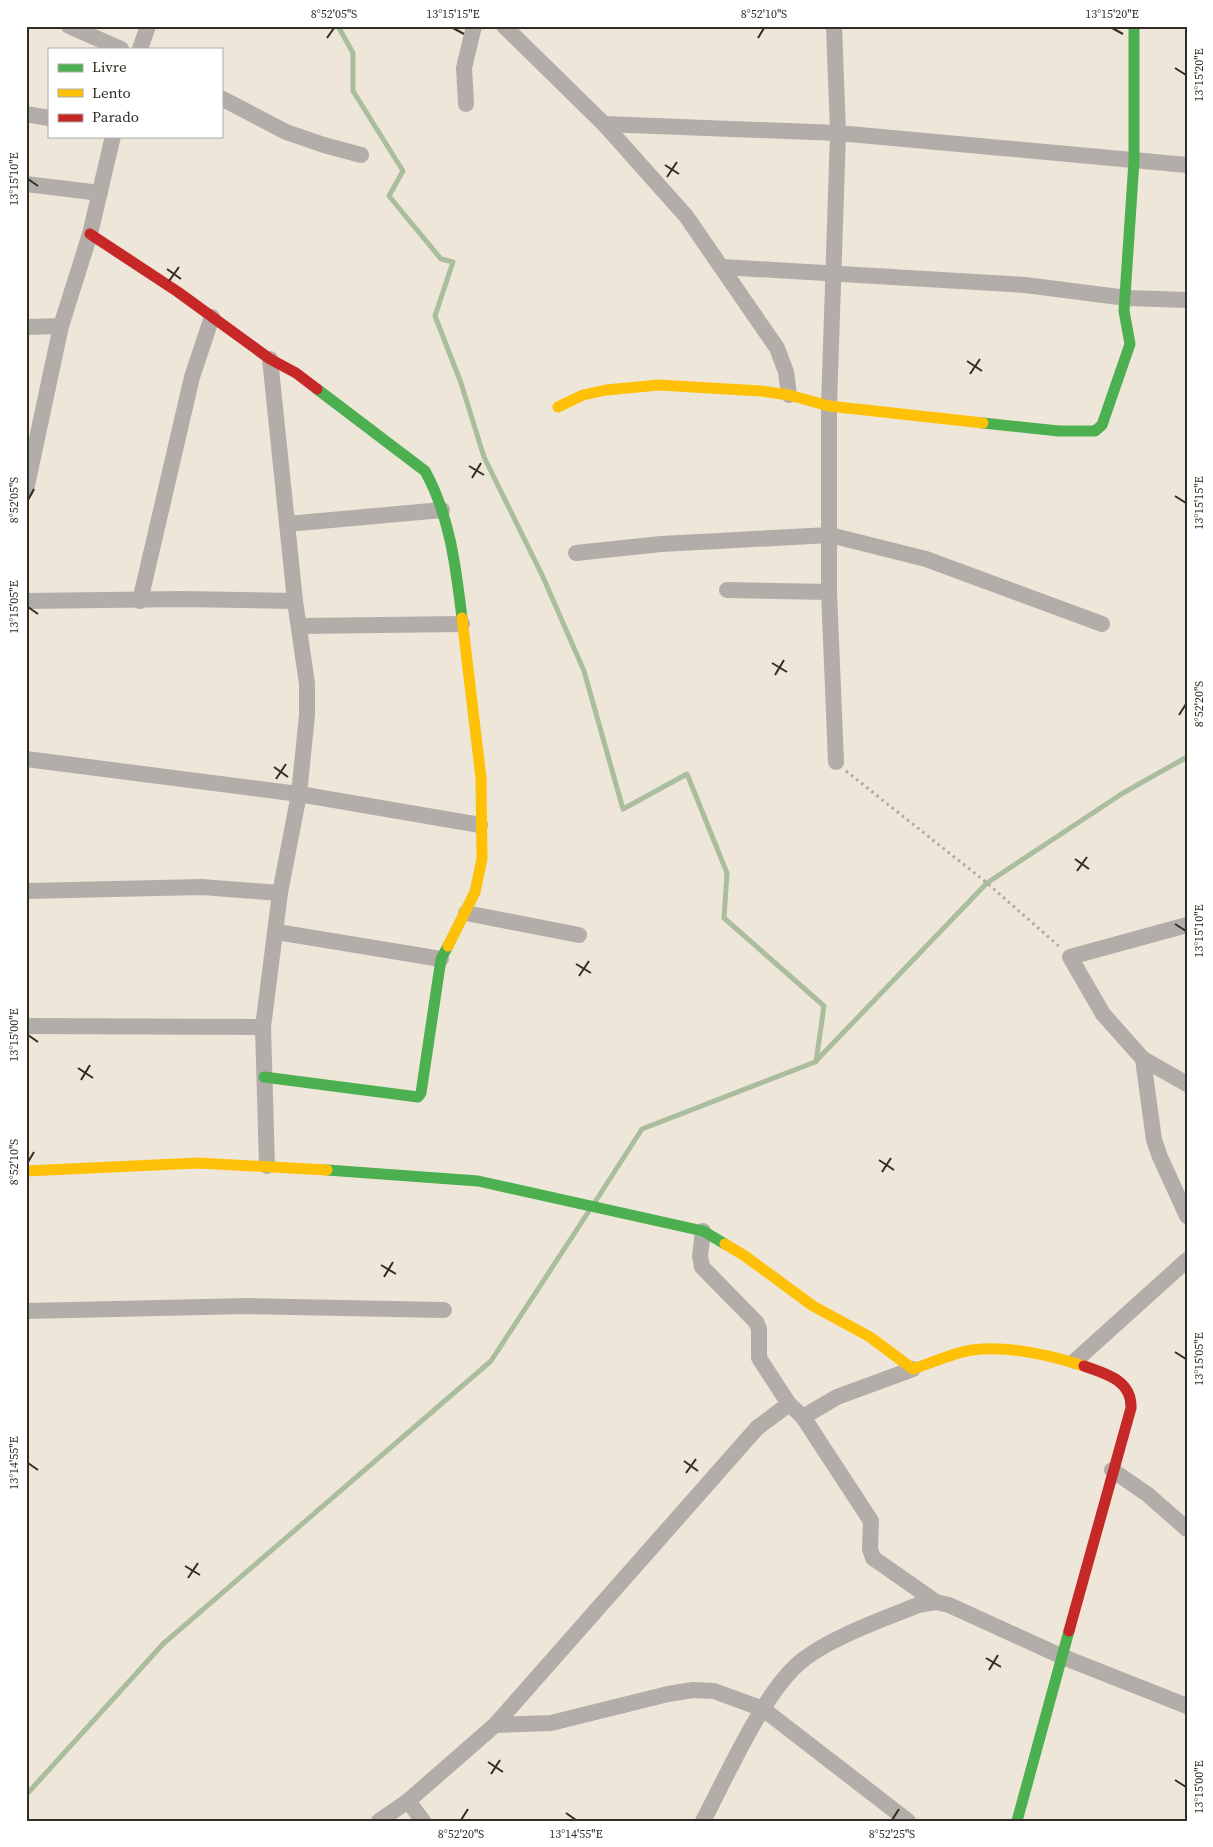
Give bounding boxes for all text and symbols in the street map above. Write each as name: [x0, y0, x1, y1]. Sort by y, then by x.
text: 8°52'05"S: [311, 6, 357, 22]
text: 13°15'15"E: [426, 6, 480, 22]
text: 8°52'10"S: [741, 6, 787, 22]
text: 13°15'20"E: [1085, 6, 1139, 22]
legend: [48, 48, 222, 138]
text: 13°15'20"E: [1191, 48, 1207, 102]
text: Livre: [92, 56, 127, 77]
text: Lento: [92, 82, 131, 103]
text: Parado: [92, 106, 139, 127]
text: 13°15'10"E: [6, 152, 22, 206]
text: 13°15'15"E: [1191, 476, 1207, 530]
text: 8°52'05"S: [6, 477, 22, 523]
text: 13°15'05"E: [6, 580, 22, 634]
text: 8°52'20"S: [1191, 681, 1207, 727]
text: 13°15'10"E: [1191, 904, 1207, 958]
text: 13°15'00"E: [6, 1008, 22, 1062]
text: 8°52'10"S: [6, 1139, 22, 1185]
text: 13°15'05"E: [1191, 1332, 1207, 1386]
text: 13°14'55"E: [6, 1436, 22, 1490]
text: 13°15'00"E: [1191, 1760, 1207, 1814]
text: 8°52'20"S: [438, 1826, 484, 1842]
text: 13°14'55"E: [549, 1826, 603, 1842]
text: 8°52'25"S: [869, 1826, 915, 1842]

